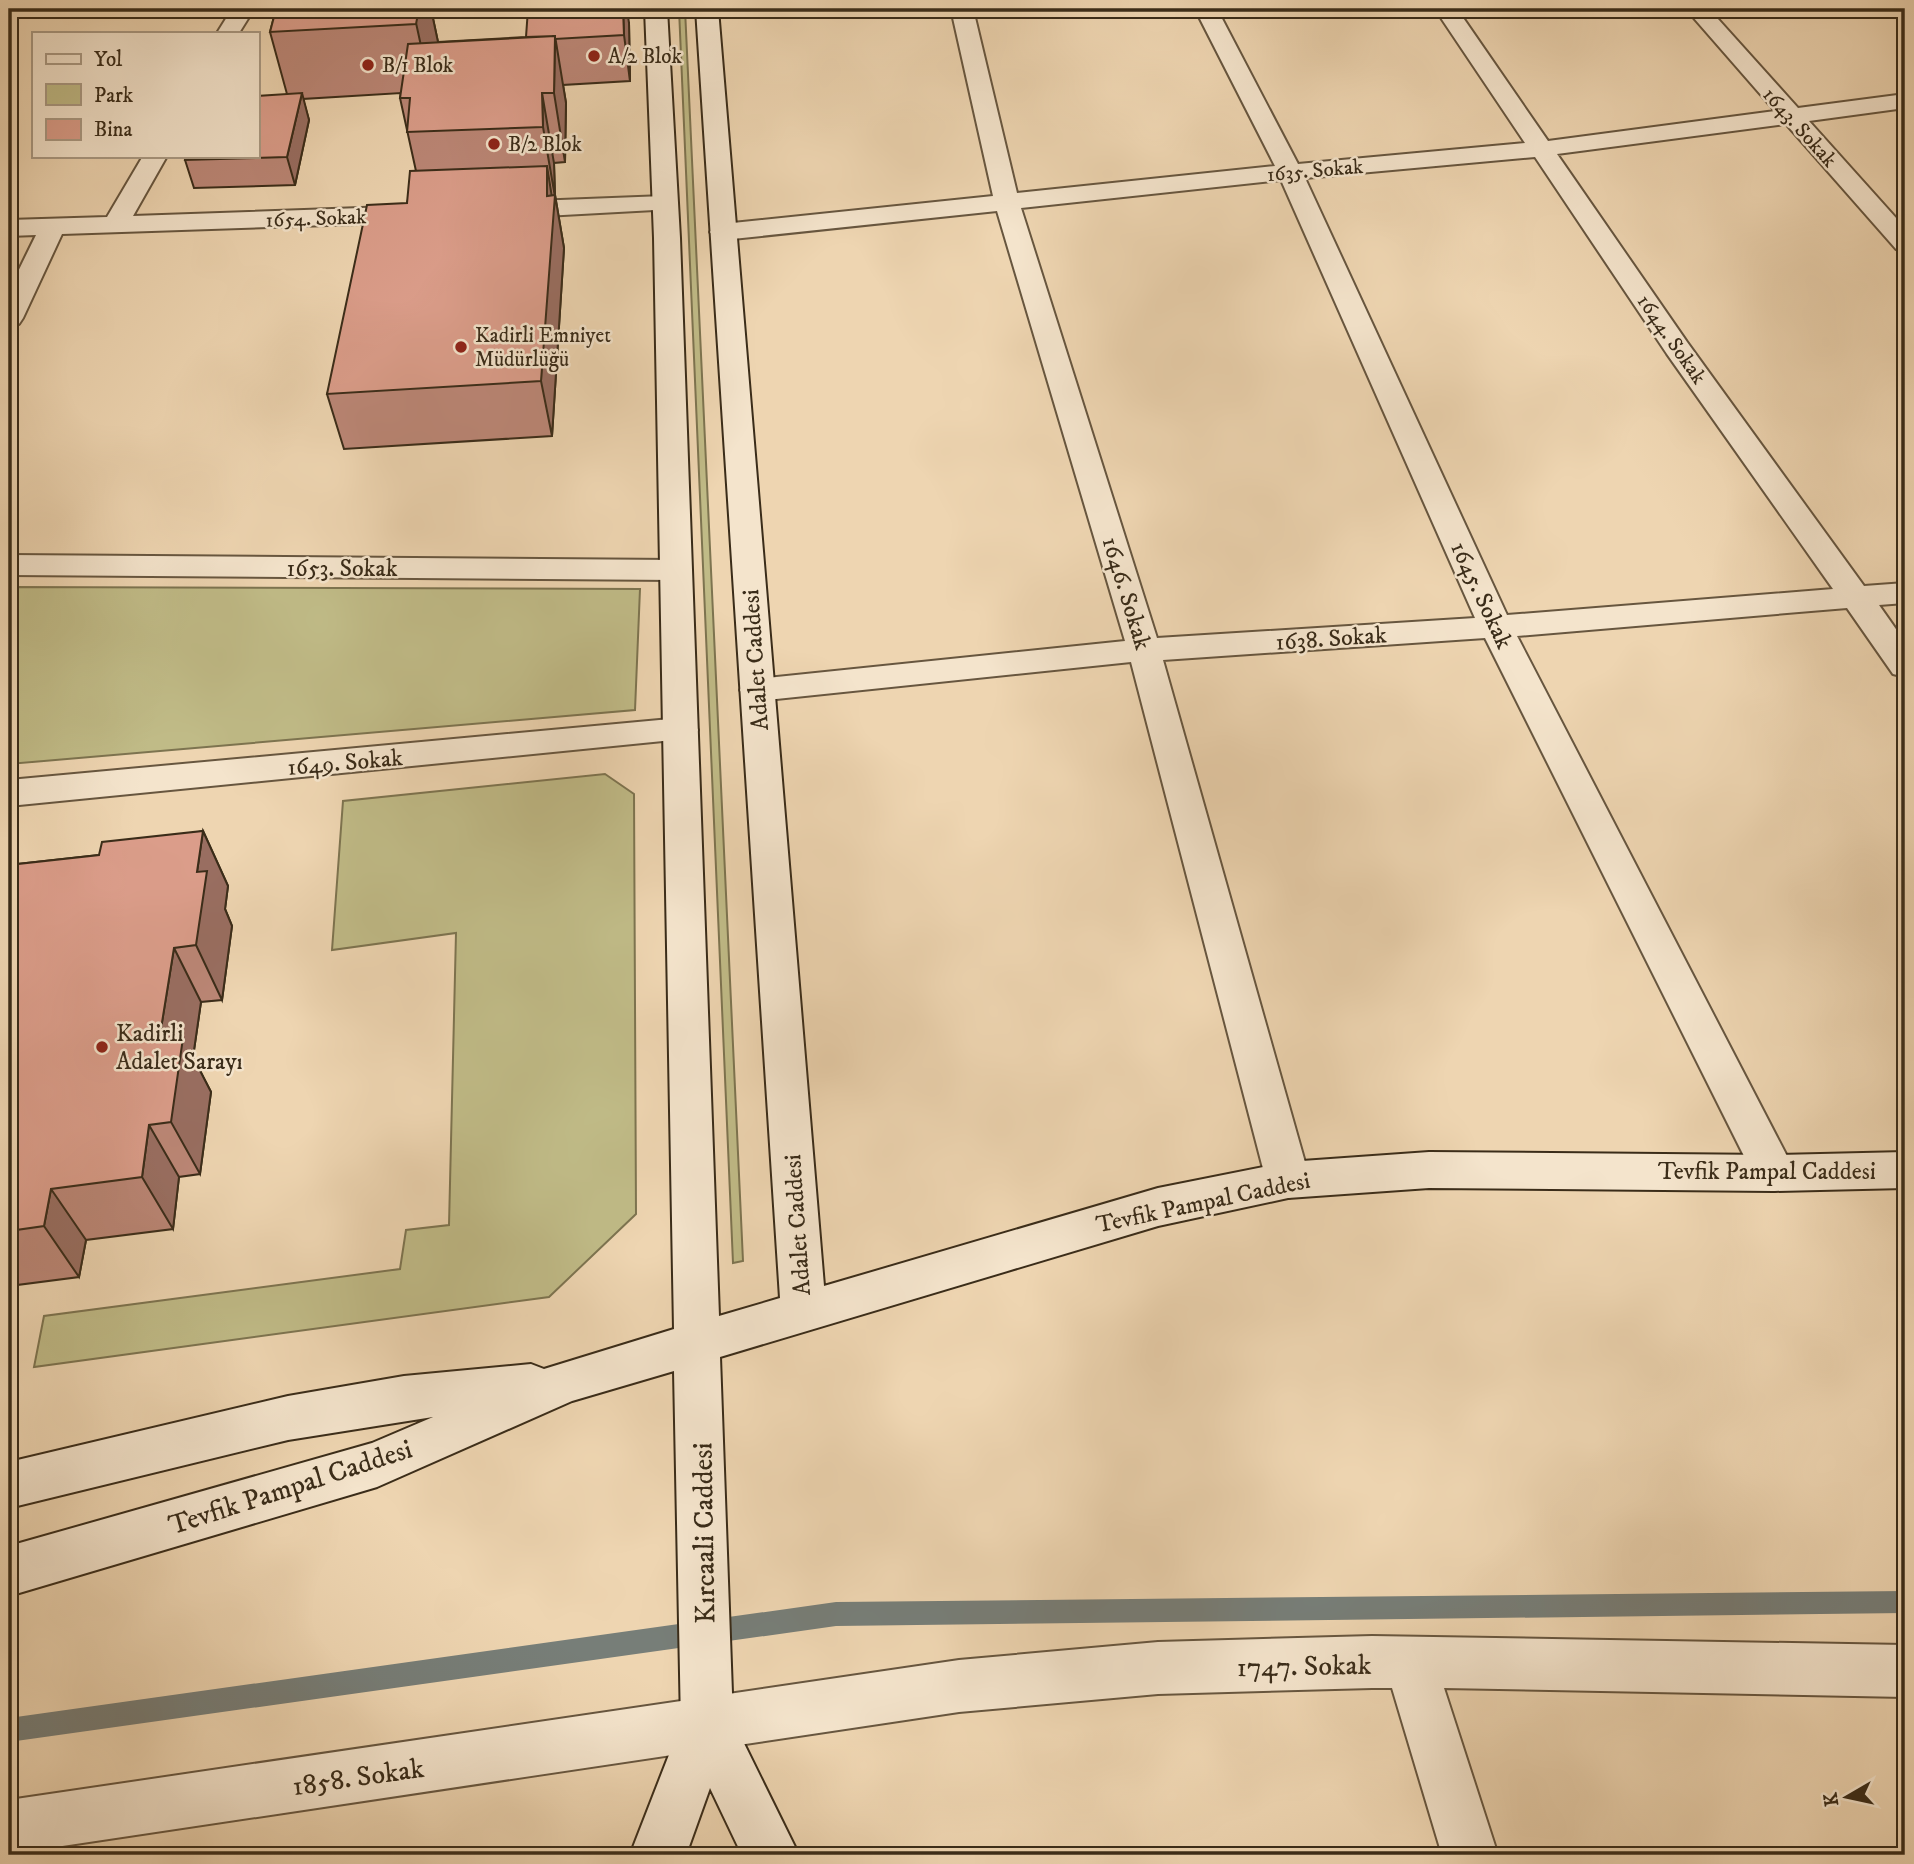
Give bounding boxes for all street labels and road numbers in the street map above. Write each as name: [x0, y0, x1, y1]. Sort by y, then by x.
street label: 1643. Sokak: [1757, 82, 1842, 174]
street label: 1635. Sokak: [1266, 154, 1365, 188]
street label: 1654. Sokak: [265, 204, 367, 234]
street label: 1644. Sokak: [1631, 290, 1712, 390]
street label: 1646. Sokak: [1095, 533, 1157, 653]
street label: 1645. Sokak: [1443, 537, 1519, 654]
street label: 1653. Sokak: [286, 554, 398, 584]
street label: Adalet Caddesi: [736, 588, 776, 732]
street label: 1638. Sokak: [1275, 620, 1388, 658]
street label: 1649. Sokak: [286, 743, 404, 783]
street label: Adalet Caddesi: [778, 1153, 818, 1297]
street label: Tevfik Pampal Caddesi: [1658, 1157, 1876, 1187]
street label: Tevfik Pampal Caddesi: [1094, 1166, 1313, 1240]
street label: Tevfik Pampal Caddesi: [164, 1432, 417, 1543]
street label: Kırcaali Caddesi: [685, 1442, 724, 1624]
street label: 1747. Sokak: [1236, 1648, 1372, 1685]
street label: 1858. Sokak: [290, 1751, 426, 1804]

